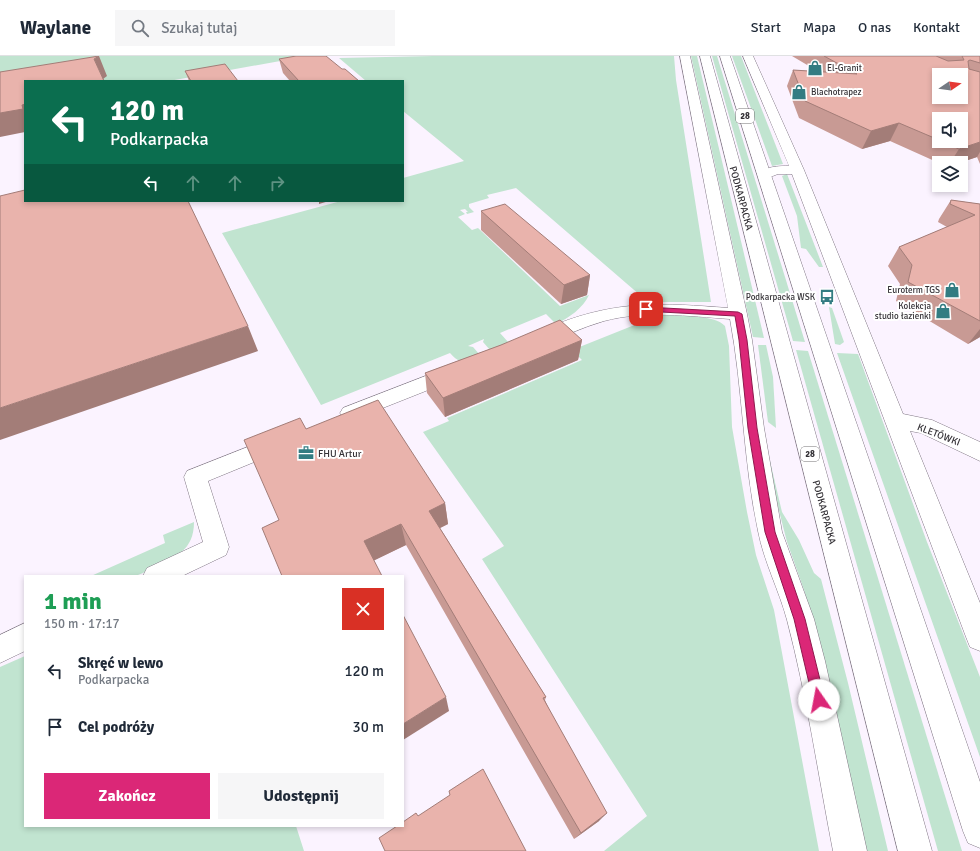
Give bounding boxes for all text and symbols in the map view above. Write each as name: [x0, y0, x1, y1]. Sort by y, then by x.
search box: [115, 10, 395, 46]
text: Waylane: [20, 16, 91, 40]
icon: search: [129, 17, 151, 39]
text: Szukaj tutaj: [161, 19, 237, 37]
text: Start: [751, 19, 781, 36]
text: Mapa: [803, 19, 836, 36]
text: O nas: [858, 19, 891, 36]
text: Kontakt: [913, 19, 960, 36]
shop icon: El-Granit: [806, 59, 824, 77]
place label: El-Granit: [827, 63, 862, 74]
north arrow: [932, 68, 968, 104]
map controls: [932, 68, 968, 192]
shop icon: Blachotrapez: [790, 83, 808, 101]
place label: Blachotrapez: [811, 87, 862, 98]
text: 120 m: [110, 94, 184, 128]
icon: left: [44, 96, 96, 148]
road number: 28: [736, 109, 754, 123]
button: sound: [932, 112, 968, 148]
text: Podkarpacka: [110, 128, 209, 150]
button: layers: [932, 156, 968, 192]
street label: PODKARPACKA: [727, 165, 755, 232]
icon: left: [140, 172, 162, 194]
icon: ahead: [182, 172, 204, 194]
icon: ahead: [224, 172, 246, 194]
icon: right: [266, 172, 288, 194]
shop icon: Euroterm TGS: [943, 281, 961, 299]
place label: Euroterm TGS: [887, 285, 940, 296]
bus stop icon: Podkarpacka WSK: [818, 288, 836, 306]
pin: [629, 292, 663, 326]
place label: Podkarpacka WSK: [746, 292, 816, 303]
icon: arrive: [635, 298, 657, 320]
place label: Kolekcja studio łazienki: [875, 301, 931, 322]
shop icon: Kolekcja studio łazienki: [934, 302, 952, 320]
street label: KLETÓWKI: [915, 420, 962, 449]
office icon: FHU Artur: [297, 444, 315, 462]
road number: 28: [801, 447, 819, 461]
place label: FHU Artur: [318, 448, 362, 460]
street label: PODKARPACKA: [810, 479, 838, 546]
text: 1 min: [44, 586, 102, 616]
button: close: [342, 588, 384, 630]
text: 150 m · 17:17: [44, 616, 120, 632]
text: Skręć w lewo: [78, 654, 163, 672]
icon: left: [44, 660, 66, 682]
text: 120 m: [344, 662, 384, 680]
text: Podkarpacka: [78, 672, 149, 688]
position arrow: [798, 679, 840, 721]
icon: arrive: [44, 716, 66, 738]
text: Cel podróży: [78, 718, 154, 736]
text: 30 m: [353, 718, 384, 736]
button: Zakończ: [44, 773, 210, 819]
button: Udostępnij: [218, 773, 384, 819]

